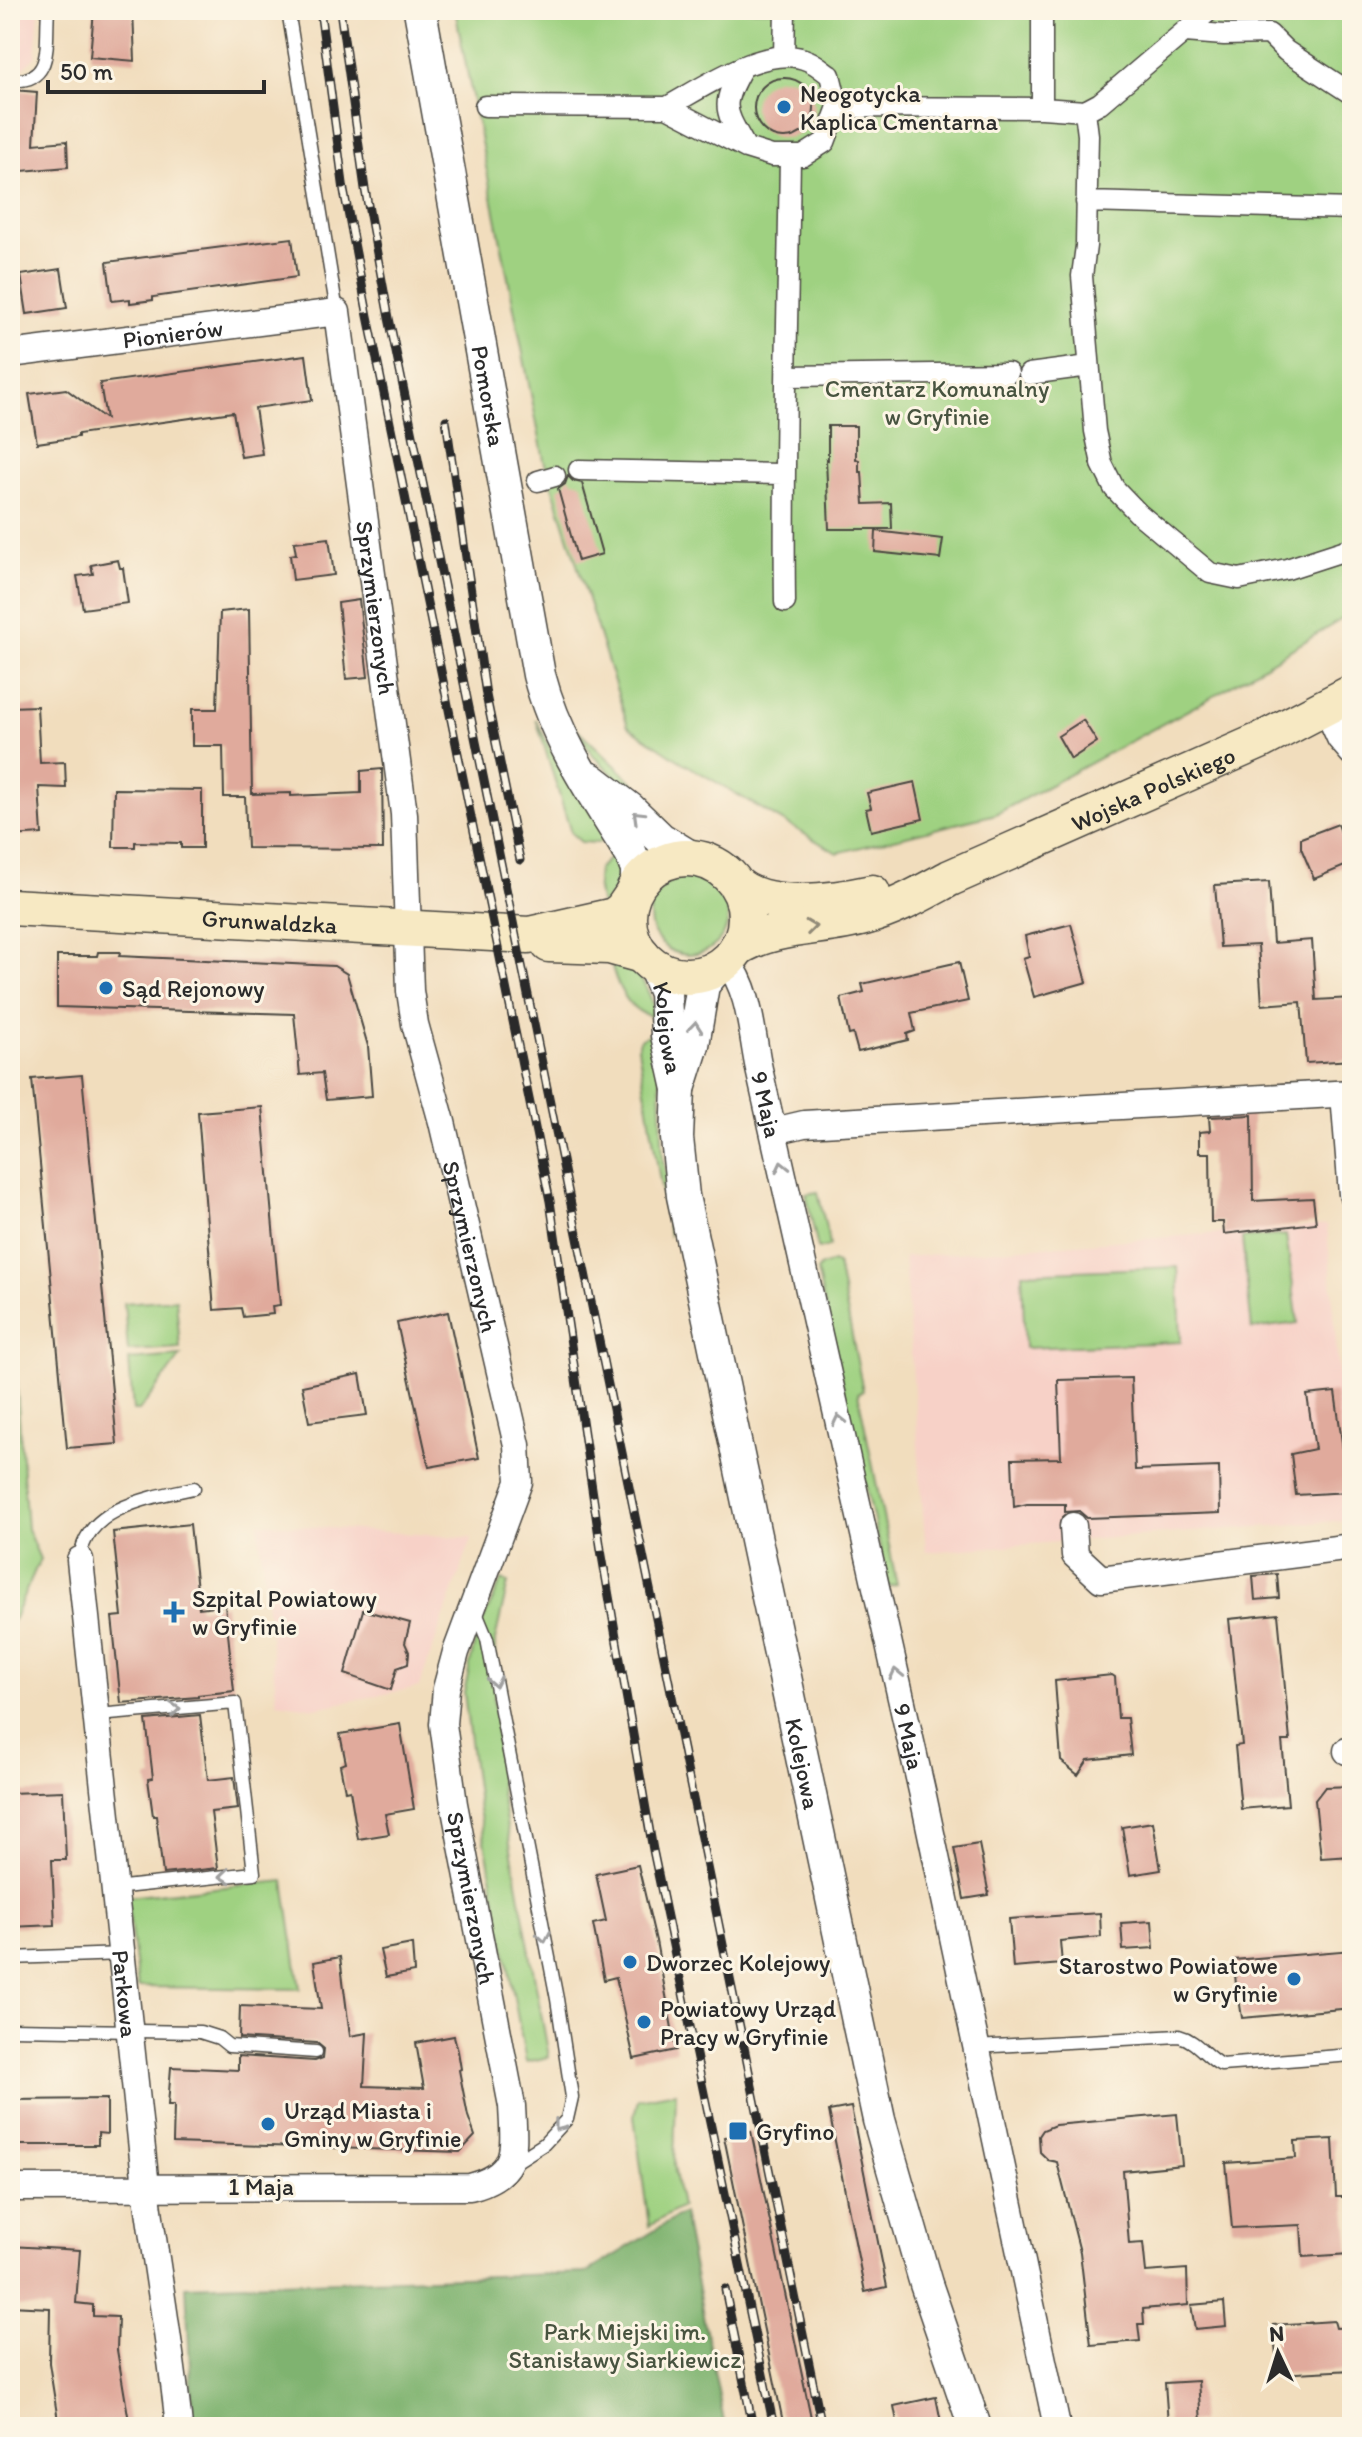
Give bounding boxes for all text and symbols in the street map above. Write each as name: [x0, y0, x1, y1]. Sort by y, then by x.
scale bar: [48, 44, 264, 94]
text: 50 m: [60, 57, 113, 86]
place label: Neogotycka Kaplica Cmentarna: [800, 79, 998, 136]
marker: Neogotycka Kaplica Cmentarna: [775, 98, 793, 116]
street label: Pionierów: [121, 312, 225, 354]
street label: Pomorska: [466, 343, 512, 449]
park label: Cmentarz Komunalny w Gryfinie: [825, 374, 1049, 431]
street label: Sprzymierzonych: [351, 519, 402, 696]
street label: Wojska Polskiego: [1066, 739, 1239, 837]
one-way arrow: [632, 811, 647, 825]
street label: Grunwaldzka: [201, 903, 339, 939]
one-way arrow: [805, 918, 818, 935]
place label: Sąd Rejonowy: [122, 974, 265, 1003]
street label: Kolejowa: [647, 977, 690, 1077]
marker: Sąd Rejonowy: [97, 979, 115, 997]
one-way arrow: [686, 1020, 703, 1033]
street label: 9 Maja: [745, 1068, 789, 1140]
street label: Sprzymierzonych: [437, 1158, 505, 1335]
one-way arrow: [774, 1160, 791, 1174]
one-way arrow: [831, 1414, 848, 1428]
place label: Szpital Powiatowy w Gryfinie: [192, 1584, 377, 1641]
marker: Szpital Powiatowy w Gryfinie: [163, 1601, 185, 1623]
one-way arrow: [888, 1668, 905, 1681]
one-way arrow: [486, 1674, 503, 1688]
one-way arrow: [169, 1700, 182, 1717]
street label: 9 Maja: [888, 1700, 931, 1772]
street label: Kolejowa: [780, 1715, 827, 1812]
street label: Sprzymierzonych: [441, 1809, 503, 1987]
one-way arrow: [219, 1868, 232, 1885]
one-way arrow: [535, 1930, 552, 1944]
street label: Parkowa: [107, 1948, 145, 2040]
place label: Dworzec Kolejowy: [646, 1948, 830, 1977]
place label: Starostwo Powiatowe w Gryfinie: [1059, 1951, 1278, 2008]
marker: Dworzec Kolejowy: [621, 1953, 639, 1971]
marker: Starostwo Powiatowe w Gryfinie: [1285, 1970, 1303, 1988]
place label: Powiatowy Urząd Pracy w Gryfinie: [660, 1994, 836, 2051]
marker: Powiatowy Urząd Pracy w Gryfinie: [635, 2013, 653, 2031]
place label: Urząd Miasta i Gminy w Gryfinie: [284, 2096, 461, 2153]
marker: Urząd Miasta i Gminy w Gryfinie: [259, 2115, 277, 2133]
one-way arrow: [555, 2117, 569, 2132]
place label: Gryfino: [756, 2117, 834, 2146]
marker: Gryfino: [727, 2120, 749, 2142]
street label: 1 Maja: [228, 2172, 294, 2201]
north arrow: [1238, 2313, 1318, 2393]
park label: Park Miejski im. Stanisławy Siarkiewicz: [509, 2317, 741, 2374]
text: N: [1268, 2320, 1285, 2348]

